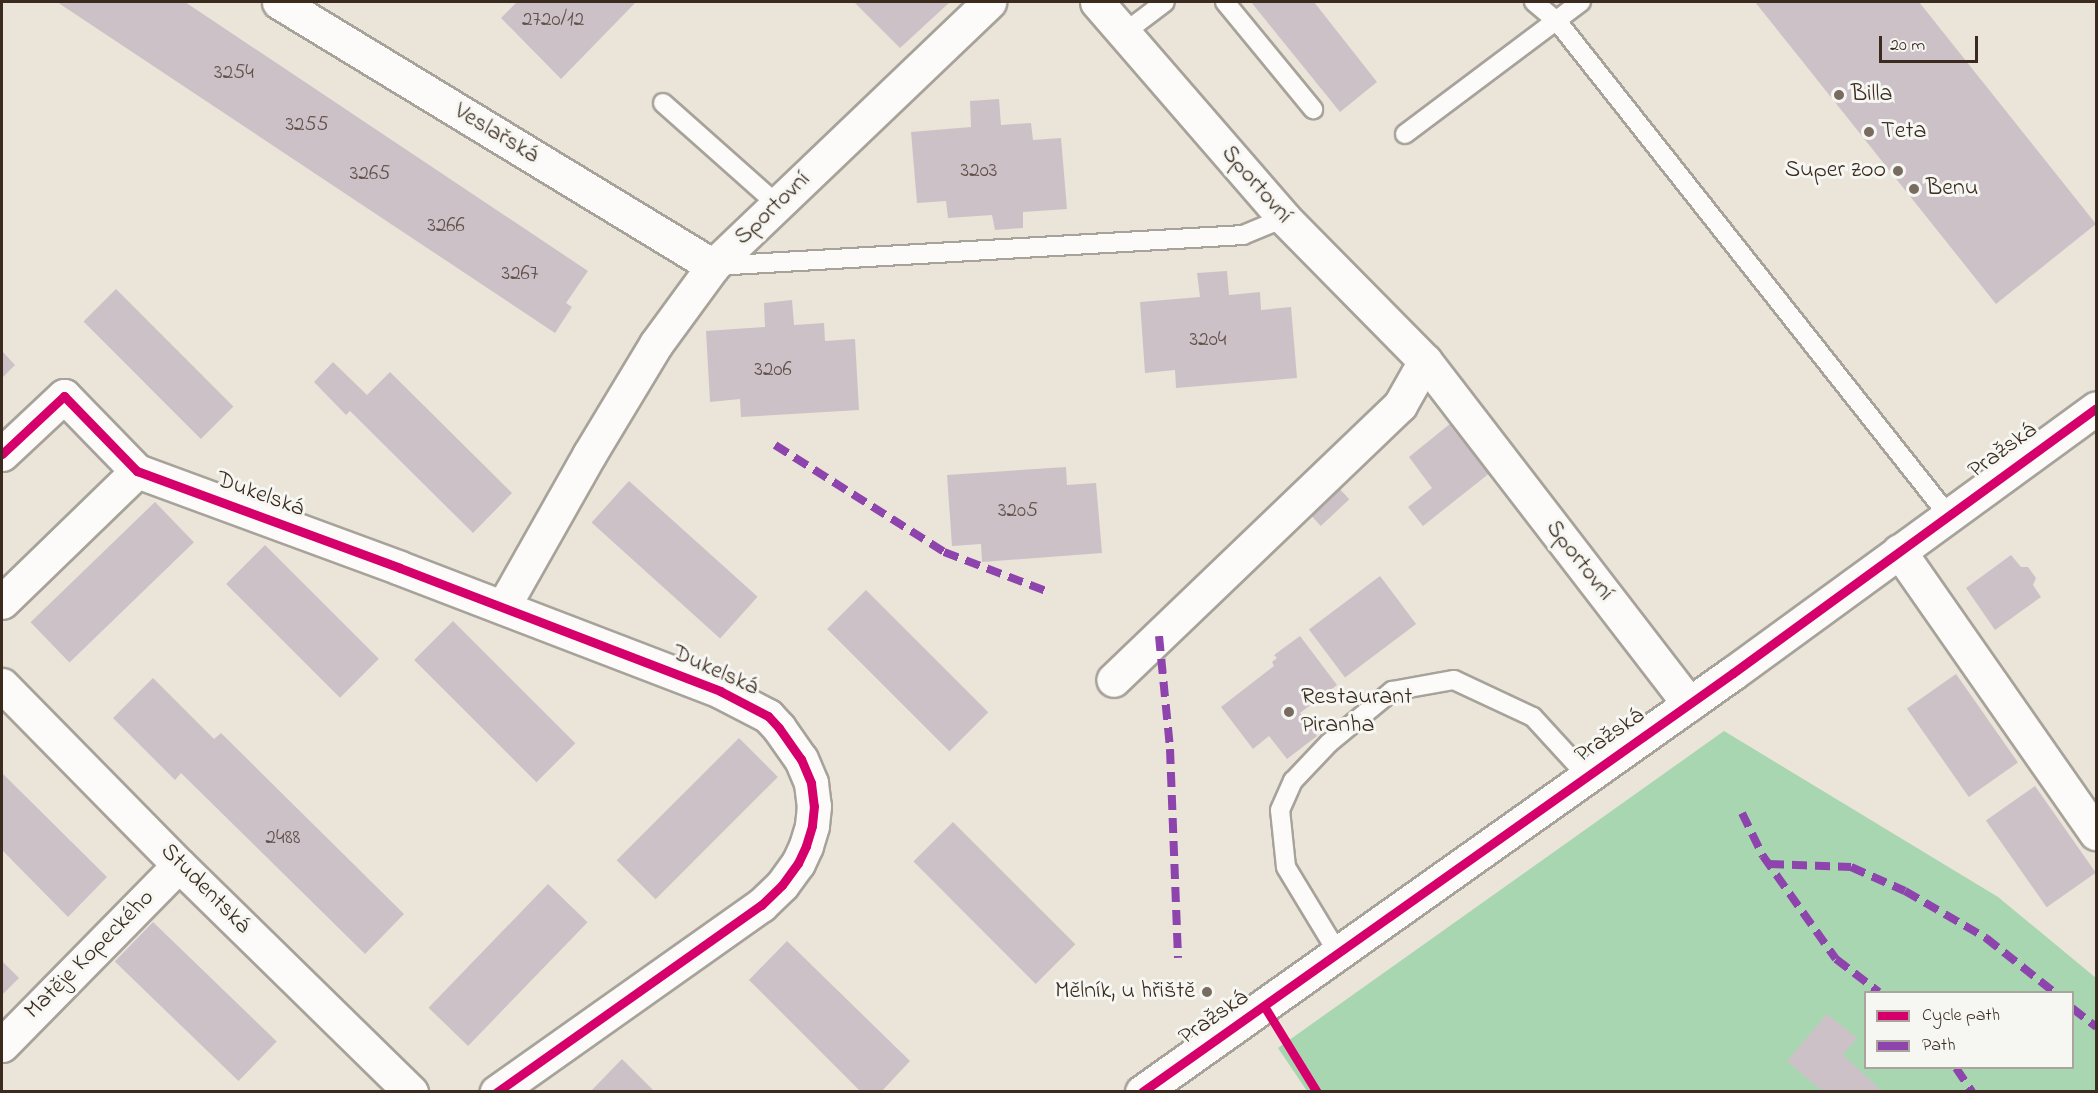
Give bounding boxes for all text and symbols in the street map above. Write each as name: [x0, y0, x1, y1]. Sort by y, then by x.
house number: 2720/12: [522, 7, 584, 33]
scale bar: [1882, 24, 1981, 62]
text: 20 m: [1890, 33, 1925, 59]
house number: 3254: [214, 60, 254, 86]
place label: Billa: [1851, 81, 1892, 109]
marker: Billa: [1832, 88, 1846, 102]
street label: Veslařská: [448, 98, 544, 170]
house number: 3255: [285, 112, 329, 138]
place label: Teta: [1881, 118, 1927, 146]
marker: Teta: [1862, 125, 1876, 139]
street label: Sportovní: [1214, 140, 1298, 230]
place label: Super zoo: [1785, 157, 1886, 185]
house number: 3203: [961, 158, 997, 184]
house number: 3265: [350, 161, 390, 187]
marker: Super zoo: [1891, 164, 1905, 178]
street label: Sportovní: [729, 166, 817, 252]
place label: Benu: [1926, 175, 1978, 203]
marker: Benu: [1907, 182, 1921, 196]
house number: 3266: [427, 213, 465, 239]
house number: 3267: [501, 261, 539, 287]
house number: 3204: [1190, 327, 1226, 353]
house number: 3206: [754, 357, 792, 383]
street label: Pražská: [1963, 416, 2043, 486]
street label: Dukelská: [212, 466, 308, 524]
house number: 3205: [998, 498, 1038, 524]
street label: Sportovní: [1539, 515, 1619, 607]
street label: Dukelská: [667, 639, 763, 703]
place label: Restaurant Piranha: [1301, 684, 1412, 740]
street label: Pražská: [1570, 702, 1650, 770]
marker: Restaurant Piranha: [1282, 705, 1296, 719]
house number: 2488: [266, 825, 300, 851]
street label: Studentská: [154, 838, 256, 940]
street label: Matěje Kopeckého: [19, 884, 161, 1026]
place label: Mělník, u hřiště: [1055, 978, 1195, 1006]
street label: Pražská: [1174, 984, 1254, 1052]
marker: Mělník, u hřiště: [1200, 985, 1214, 999]
legend: [1864, 991, 2074, 1069]
text: Cycle path: [1922, 1003, 2000, 1029]
text: Path: [1922, 1033, 1956, 1059]

